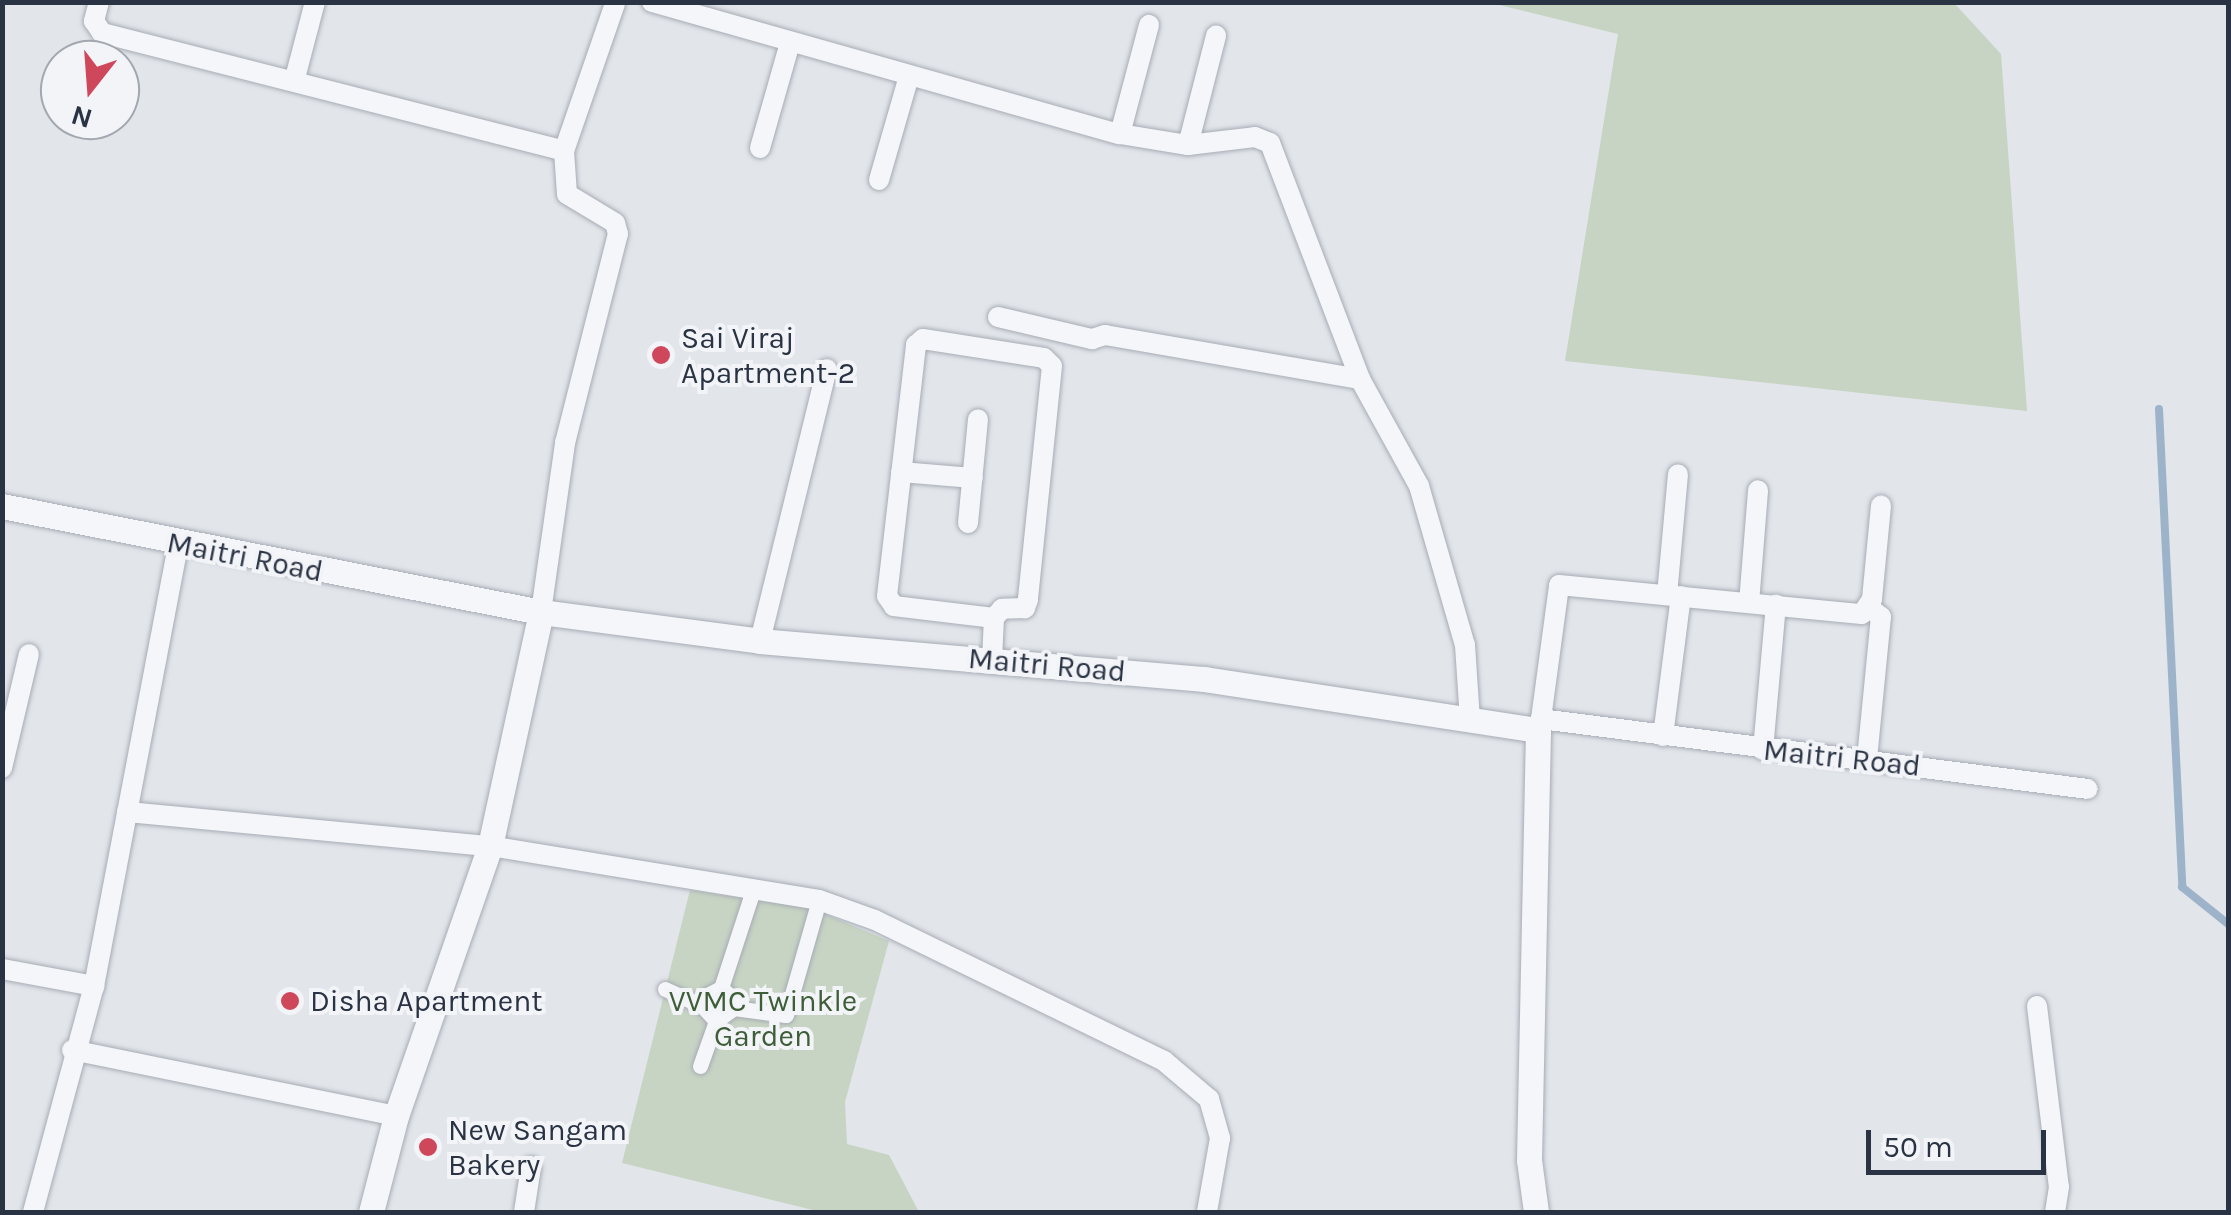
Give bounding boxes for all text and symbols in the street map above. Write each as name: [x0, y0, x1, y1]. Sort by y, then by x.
north arrow: [40, 40, 140, 140]
text: N: [67, 99, 96, 136]
place label: Sai Viraj Apartment-2: [681, 320, 855, 390]
marker: Sai Viraj Apartment-2: [650, 344, 672, 366]
street label: Maitri Road: [164, 524, 326, 590]
street label: Maitri Road: [967, 640, 1127, 690]
street label: Maitri Road: [1761, 732, 1923, 784]
place label: Disha Apartment: [310, 983, 543, 1019]
park label: VVMC Twinkle Garden: [669, 983, 857, 1054]
marker: Disha Apartment: [279, 990, 301, 1012]
scale bar: [1871, 1110, 2051, 1172]
place label: New Sangam Bakery: [448, 1112, 627, 1182]
text: 50 m: [1883, 1129, 1953, 1165]
marker: New Sangam Bakery: [417, 1136, 439, 1158]

